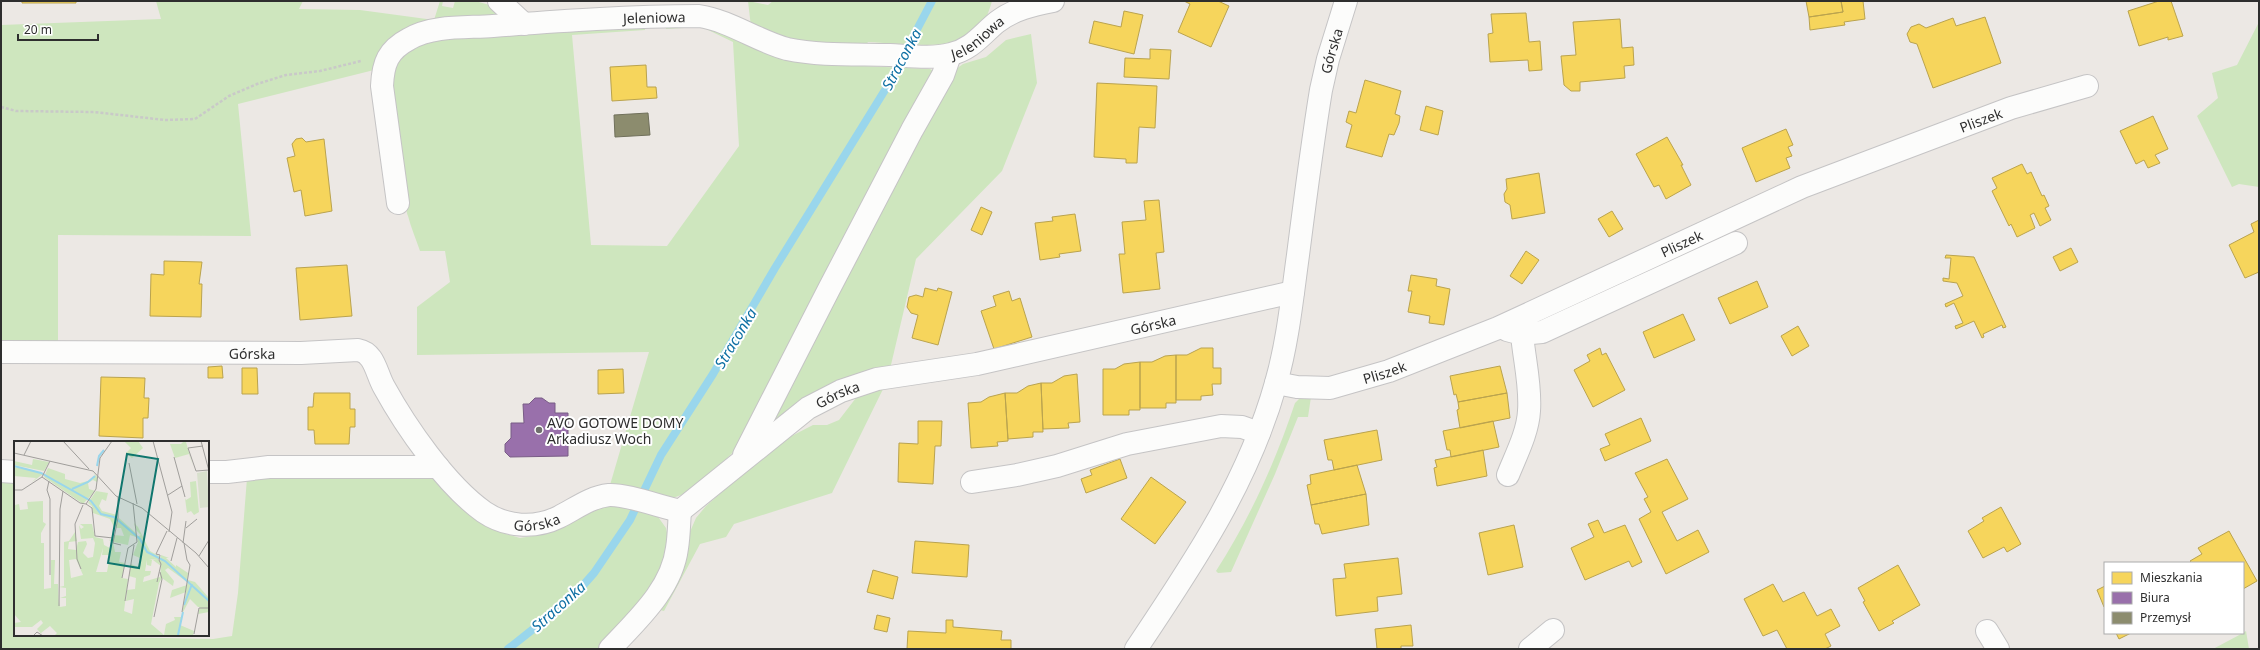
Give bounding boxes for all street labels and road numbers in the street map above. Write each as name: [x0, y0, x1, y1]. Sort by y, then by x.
street label: Jeleniowa: [621, 7, 686, 27]
street label: Jeleniowa: [947, 11, 1007, 64]
street label: Górska: [1316, 26, 1347, 75]
street label: Pliszek: [1956, 103, 2005, 136]
street label: Pliszek: [1657, 225, 1706, 261]
street label: Górska: [1128, 309, 1178, 338]
street label: Górska: [229, 343, 275, 362]
street label: Pliszek: [1360, 356, 1409, 388]
street label: Górska: [812, 376, 862, 412]
street label: Górska: [513, 508, 563, 534]

